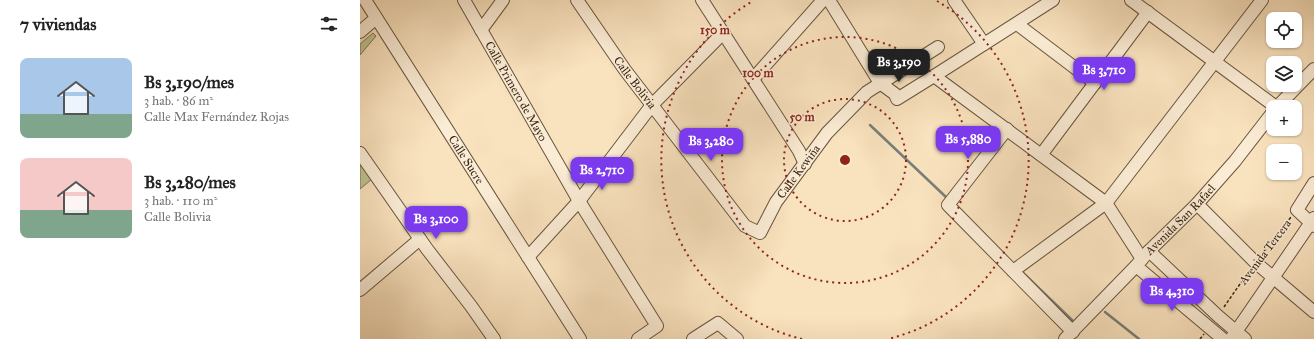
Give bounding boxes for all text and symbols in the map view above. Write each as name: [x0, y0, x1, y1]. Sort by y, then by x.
map controls: [1266, 12, 1302, 180]
button: locate: [1266, 12, 1302, 48]
icon: filters: [318, 13, 340, 35]
text: 7 viviendas: [20, 14, 96, 35]
text: 150 m: [700, 23, 731, 37]
street label: Calle Primero de Mayo: [482, 39, 550, 144]
pin: Bs 3,190: [858, 49, 940, 83]
street label: Calle Bolivia: [611, 54, 660, 112]
text: Bs 3,190: [877, 54, 921, 70]
button: layers: [1266, 56, 1302, 92]
pin: Bs 3,710: [1063, 57, 1145, 91]
text: Bs 3,710: [1082, 62, 1126, 78]
text: 100 m: [742, 66, 775, 80]
text: Bs 3,190/mes: [144, 72, 234, 93]
icon: home: [52, 74, 100, 122]
text: 3 hab. · 86 m²: [144, 93, 213, 109]
button: +: [1266, 100, 1302, 136]
text: Calle Max Fernández Rojas: [144, 109, 289, 125]
text: 50 m: [789, 110, 816, 124]
pin: Bs 5,880: [927, 126, 1009, 160]
pin: Bs 3,280: [670, 128, 752, 162]
text: Bs 5,880: [945, 131, 991, 147]
street label: Calle Sucre: [446, 133, 487, 187]
text: Bs 3,280: [688, 133, 734, 149]
street label: Calle Kewiña: [774, 141, 824, 201]
button: −: [1266, 144, 1302, 180]
centre of rings: [838, 153, 852, 167]
pin: Bs 2,710: [561, 157, 643, 191]
text: Bs 2,710: [579, 162, 625, 178]
text: Bs 3,280/mes: [144, 172, 236, 193]
icon: home: [52, 174, 100, 222]
street label: Avenida San Rafael: [1142, 181, 1219, 258]
text: 3 hab. · 110 m²: [144, 193, 217, 209]
pin: Bs 3,100: [395, 206, 477, 240]
text: Calle Bolivia: [144, 209, 211, 225]
text: Bs 3,100: [414, 211, 458, 227]
street label: Avenida Tercera: [1235, 216, 1295, 288]
pin: Bs 4,310: [1131, 278, 1213, 312]
text: Bs 4,310: [1150, 283, 1194, 299]

